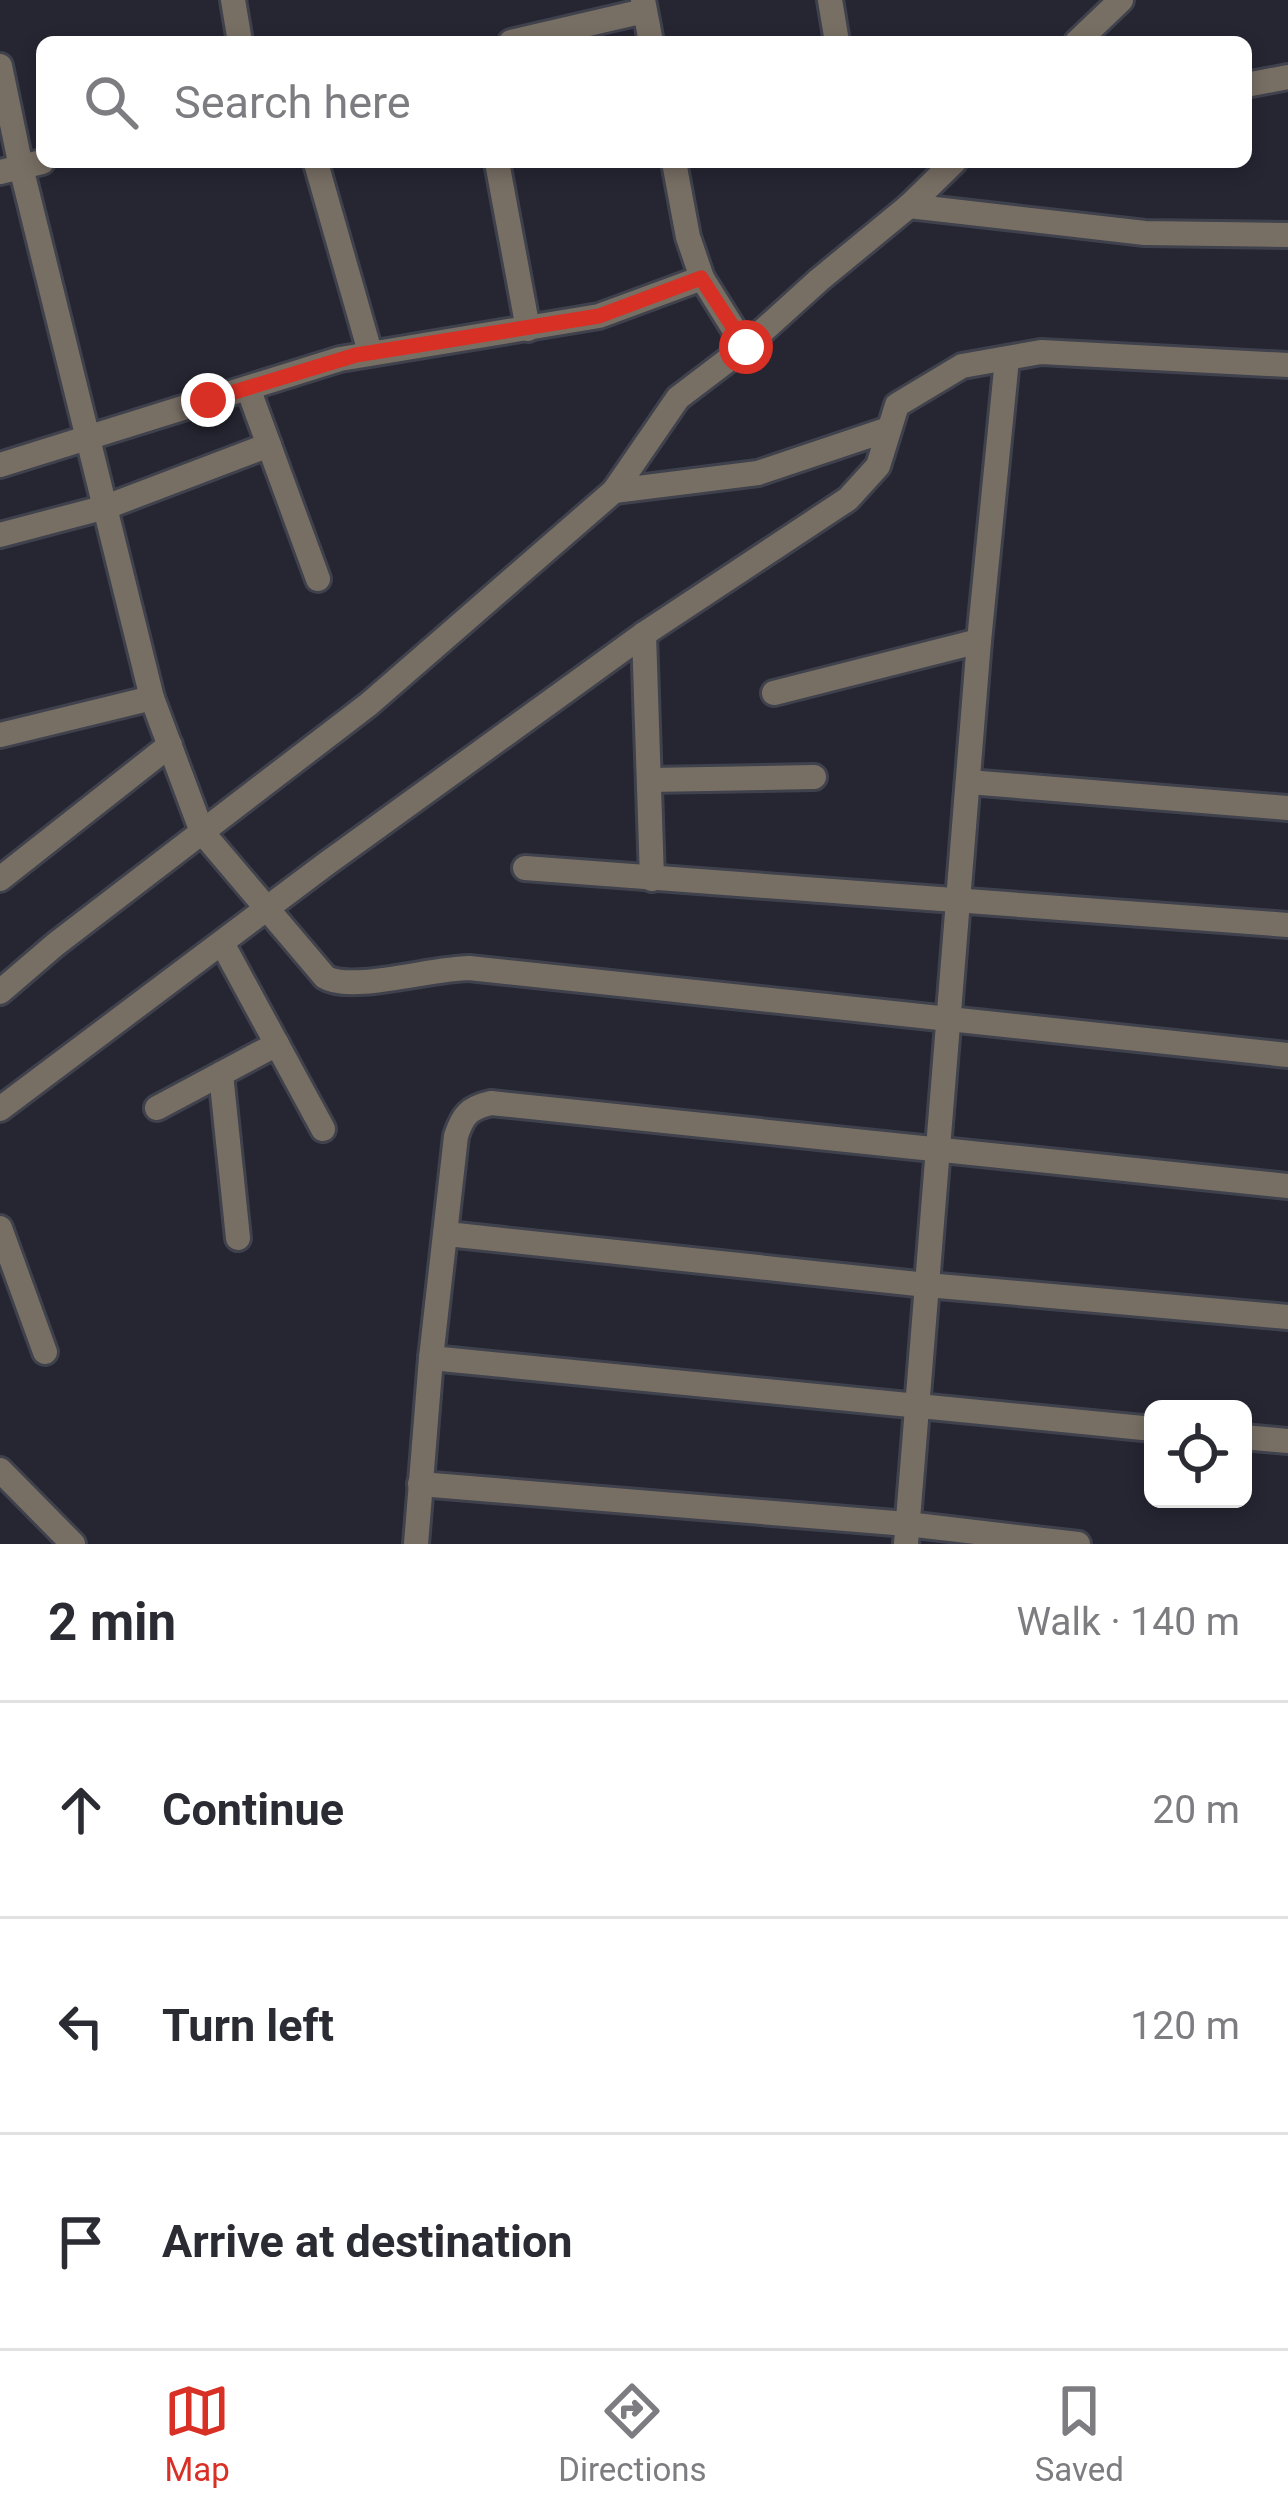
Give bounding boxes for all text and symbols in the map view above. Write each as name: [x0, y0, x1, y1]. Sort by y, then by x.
search box: [36, 36, 1252, 168]
icon: search: [78, 69, 144, 135]
text: Search here: [174, 76, 411, 129]
route start: [719, 320, 773, 374]
route end: [181, 373, 235, 427]
map controls: [1144, 1400, 1252, 1508]
button: locate: [1144, 1400, 1252, 1508]
text: 2 min: [48, 1593, 176, 1652]
text: Walk · 140 m: [1016, 1599, 1240, 1645]
icon: ahead: [48, 1777, 114, 1843]
text: Continue: [162, 1783, 344, 1836]
text: 20 m: [1152, 1787, 1240, 1833]
icon: left: [48, 1993, 114, 2059]
text: Turn left: [162, 1999, 334, 2052]
text: 120 m: [1130, 2003, 1240, 2049]
icon: arrive: [48, 2209, 114, 2275]
text: Arrive at destination: [162, 2215, 573, 2268]
tab: Map: [164, 2378, 230, 2489]
tab: Directions: [558, 2378, 707, 2489]
tab: Saved: [1035, 2378, 1124, 2489]

